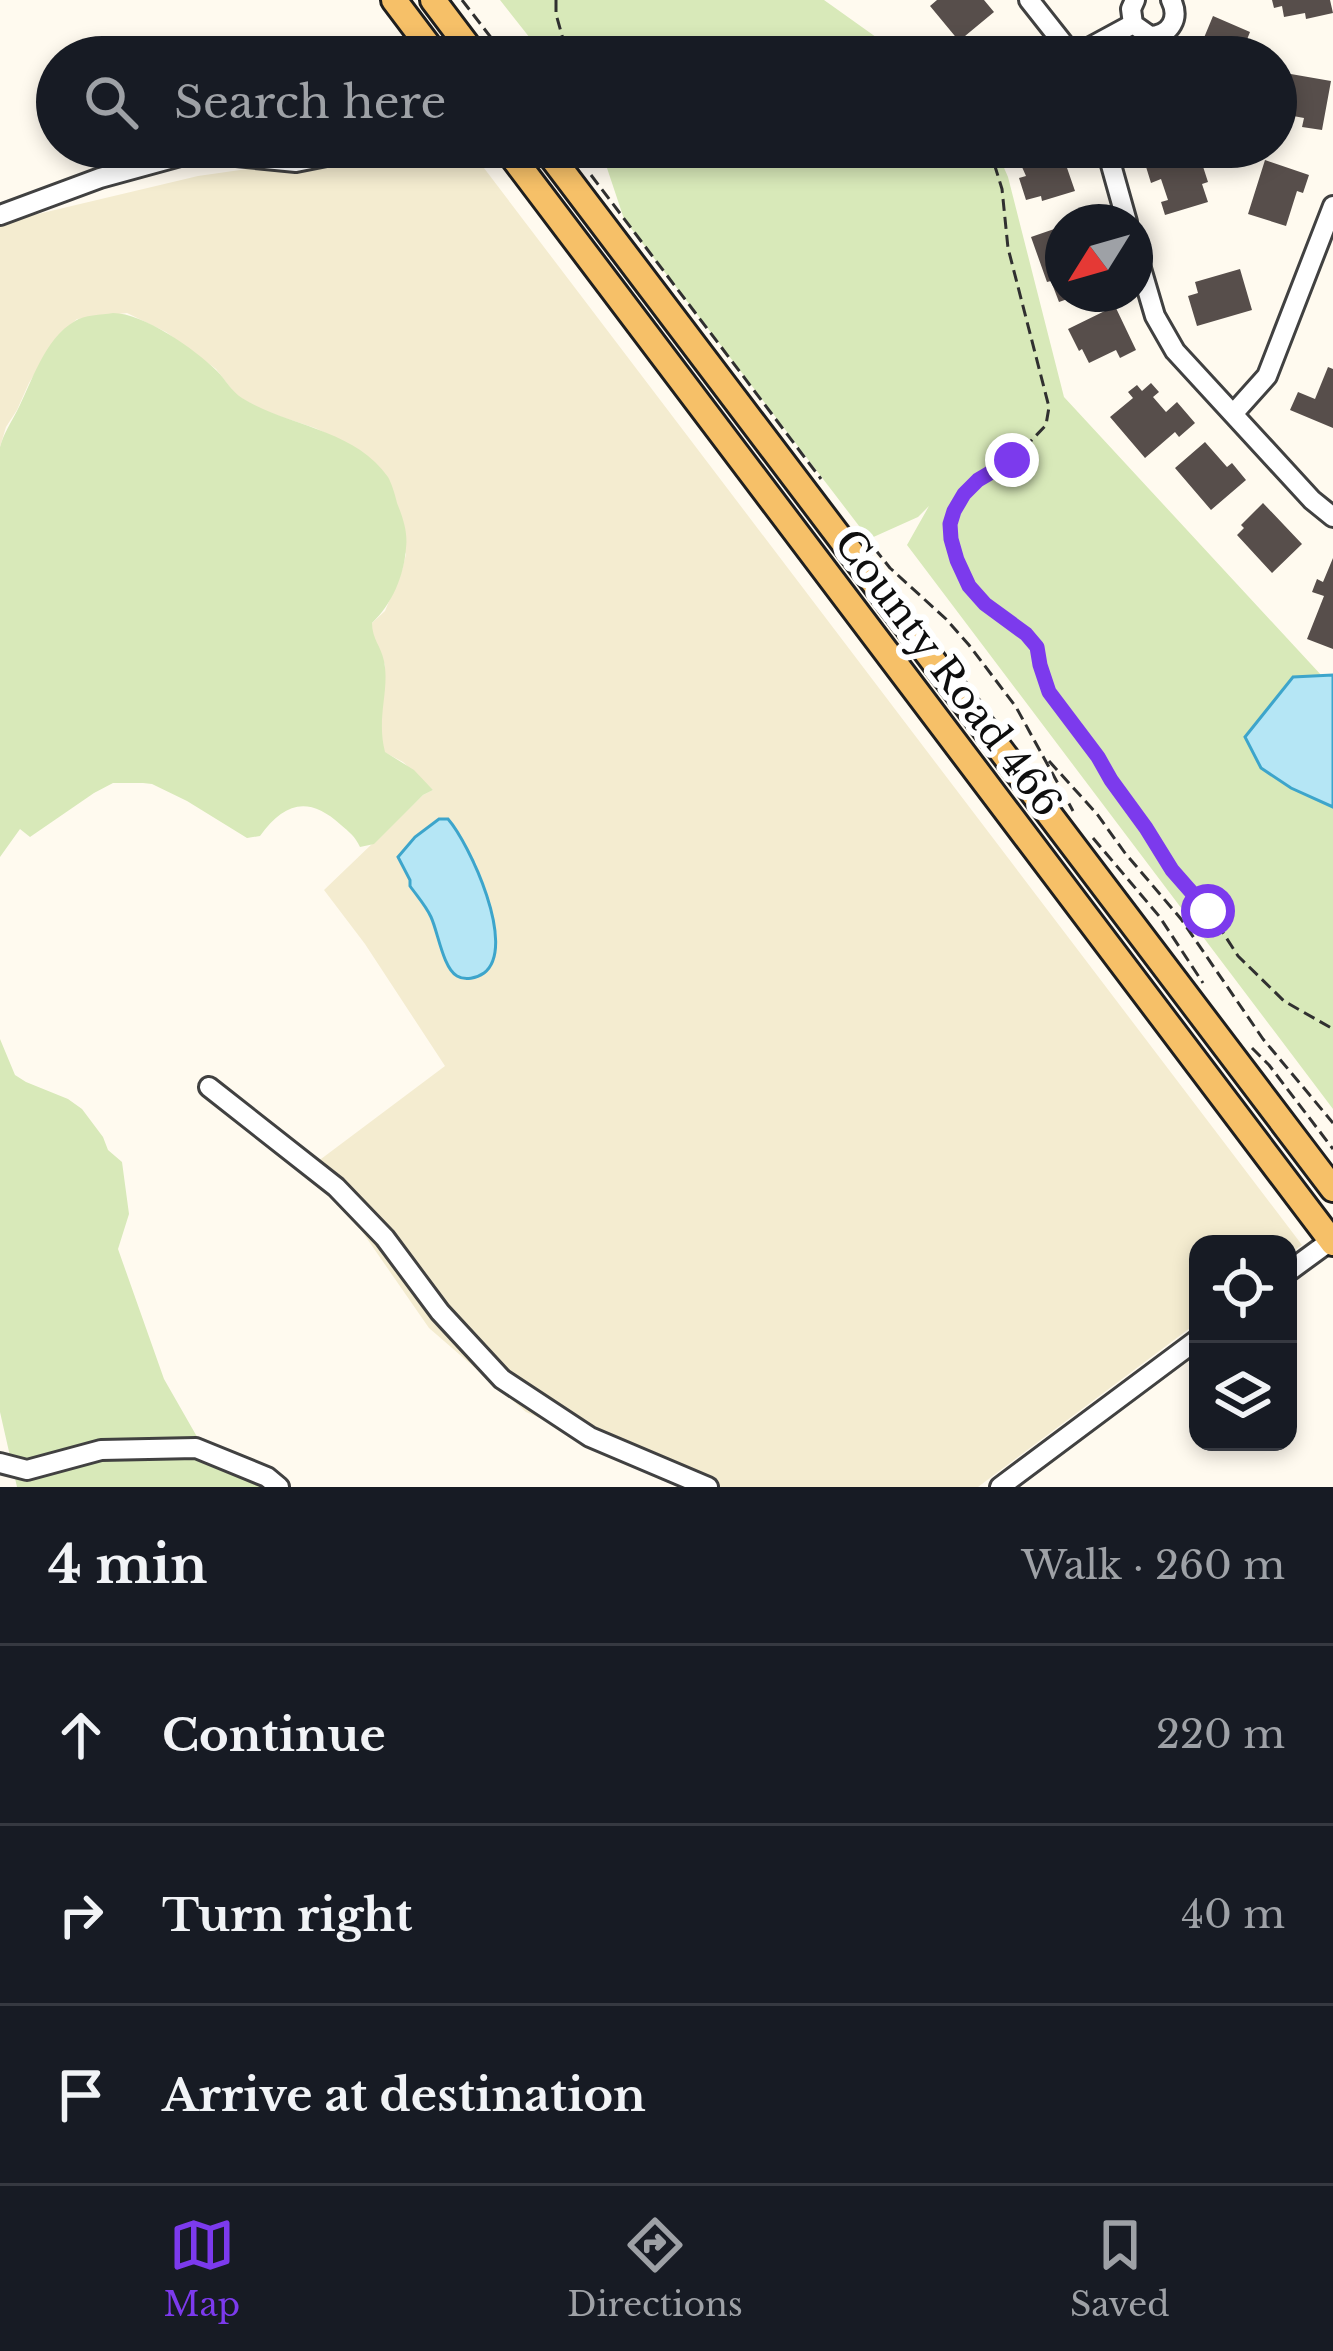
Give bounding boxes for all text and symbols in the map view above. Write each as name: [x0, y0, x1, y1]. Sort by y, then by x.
search box: [36, 36, 1297, 168]
icon: search: [78, 69, 144, 135]
text: Search here: [174, 74, 446, 130]
north arrow: [1045, 204, 1153, 312]
route end: [985, 433, 1039, 487]
street label: County Road 466: [824, 520, 1072, 826]
route start: [1181, 884, 1235, 938]
map controls: [1189, 1235, 1297, 1451]
button: locate: [1189, 1235, 1297, 1343]
button: layers: [1189, 1343, 1297, 1451]
text: 4 min: [48, 1534, 207, 1597]
text: Walk · 260 m: [1021, 1541, 1285, 1590]
icon: ahead: [48, 1702, 114, 1768]
text: Continue: [162, 1707, 386, 1763]
text: 220 m: [1156, 1710, 1285, 1759]
icon: right: [48, 1882, 114, 1948]
text: Turn right: [162, 1887, 412, 1943]
text: 40 m: [1181, 1890, 1285, 1939]
icon: arrive: [48, 2062, 114, 2128]
text: Arrive at destination: [162, 2067, 646, 2123]
tab: Map: [164, 2212, 240, 2325]
tab: Directions: [567, 2212, 743, 2325]
tab: Saved: [1070, 2212, 1169, 2325]

